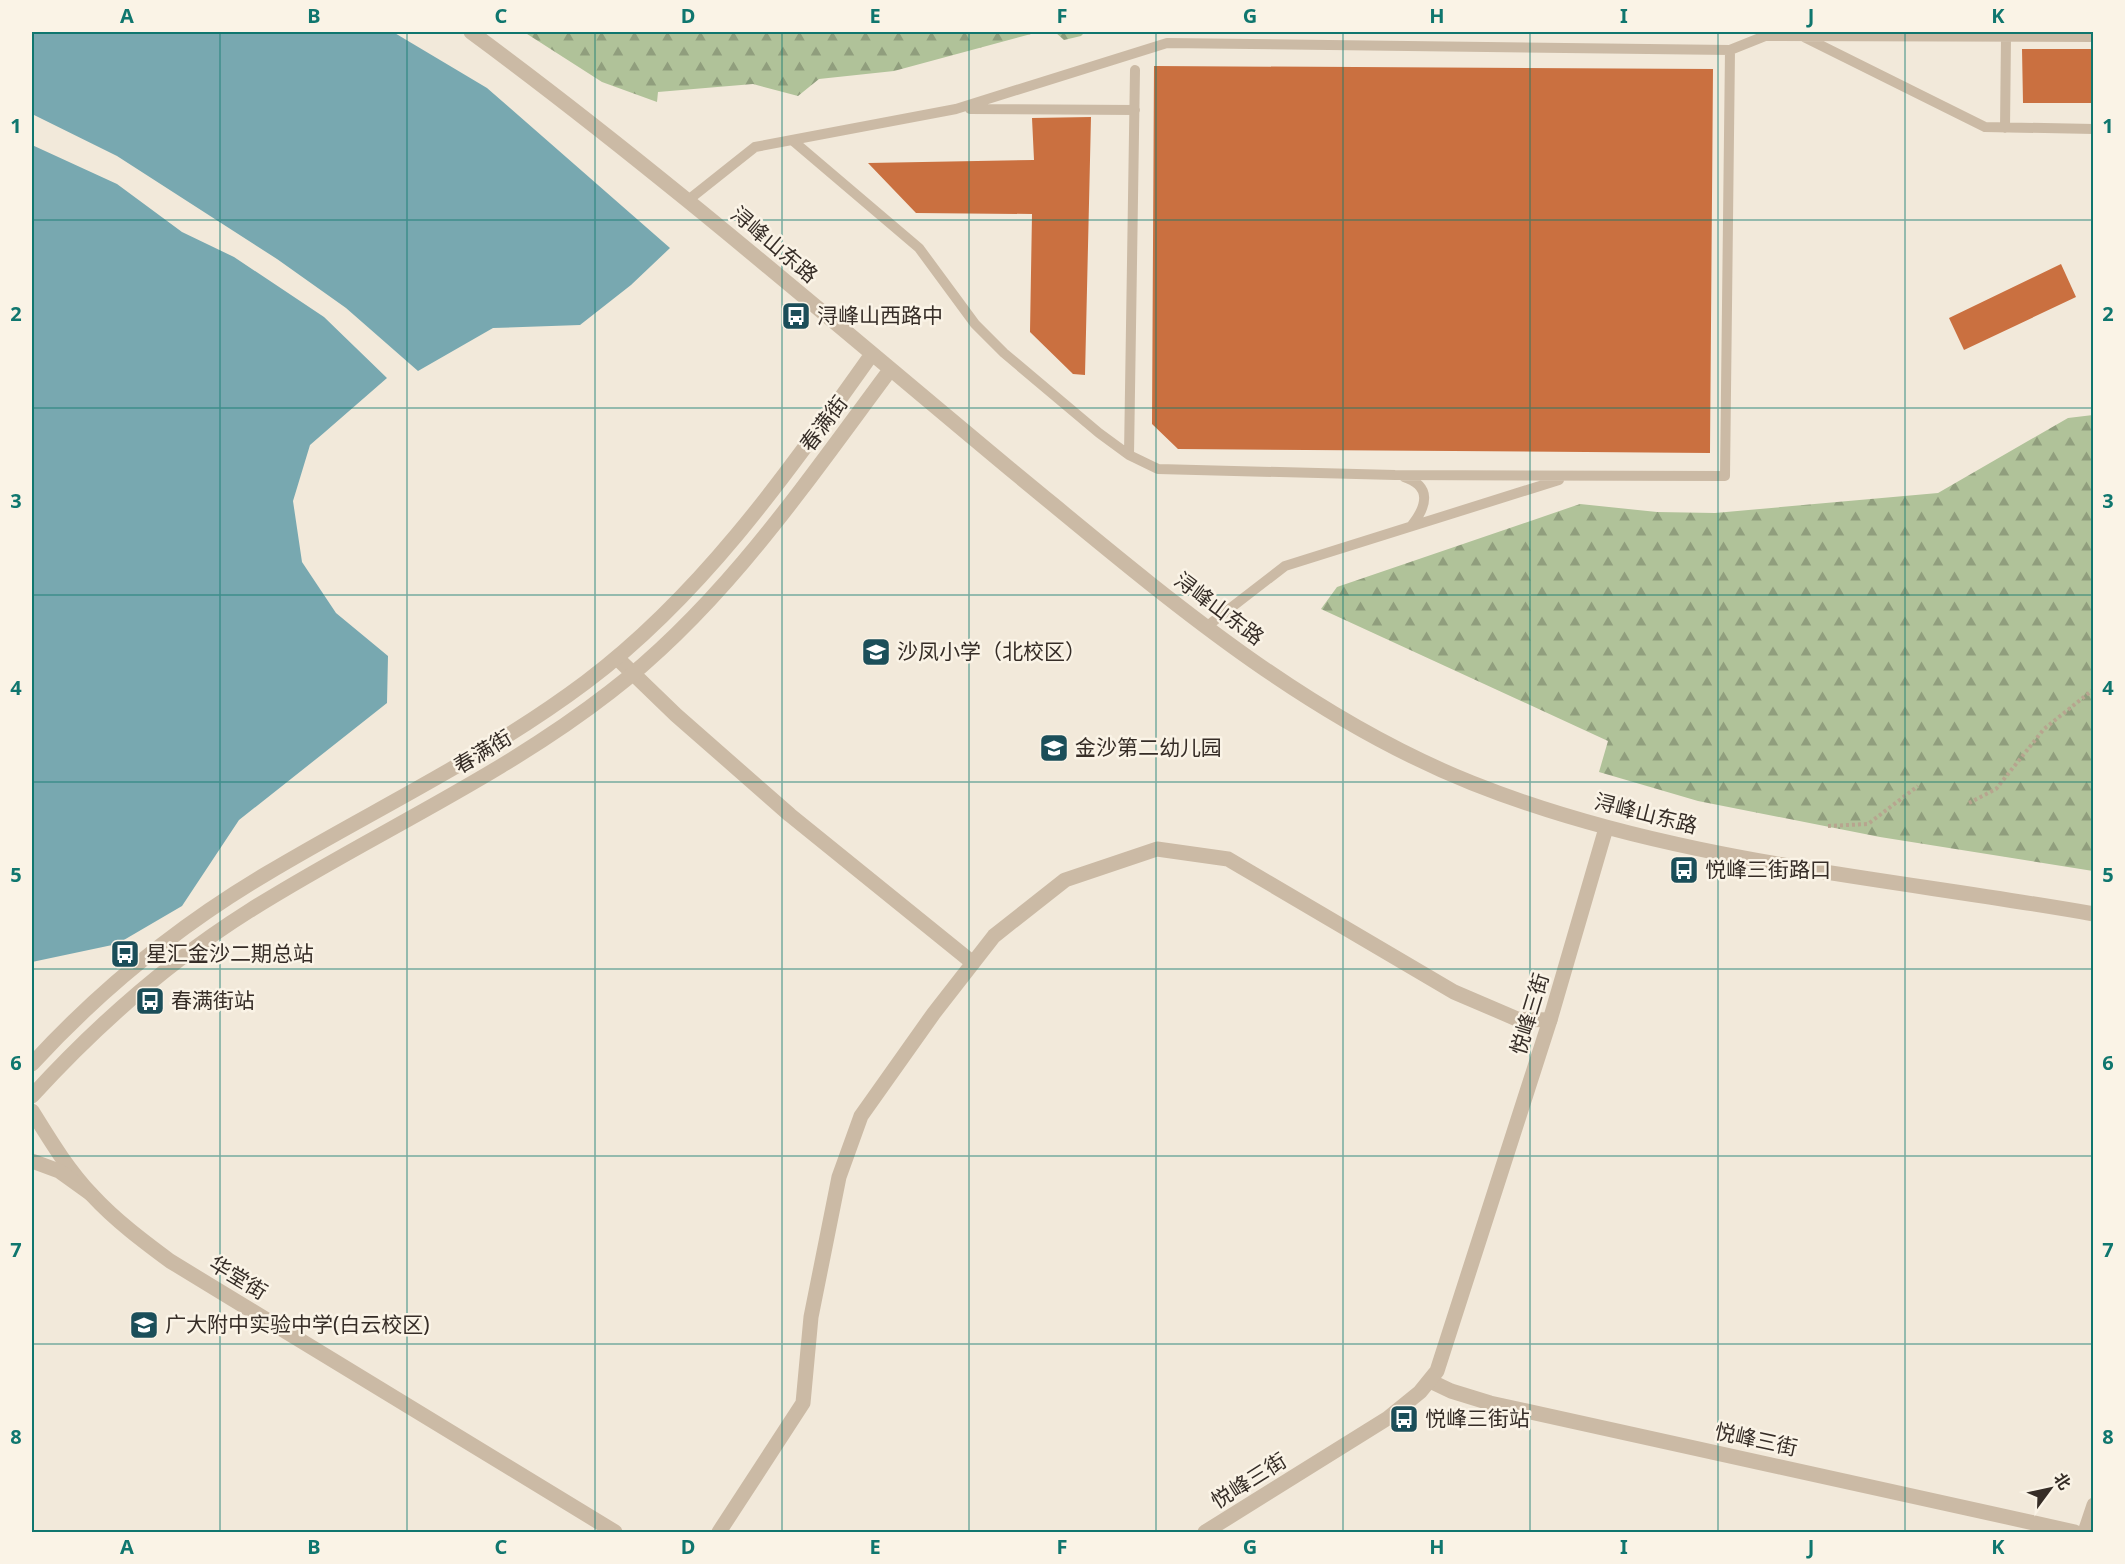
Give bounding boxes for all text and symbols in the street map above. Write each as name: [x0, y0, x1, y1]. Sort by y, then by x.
text: A: [120, 2, 134, 29]
text: B: [307, 2, 321, 29]
text: C: [495, 2, 508, 29]
text: D: [681, 2, 695, 29]
text: E: [869, 2, 881, 29]
text: F: [1057, 2, 1067, 29]
text: G: [1243, 2, 1257, 29]
text: H: [1429, 2, 1445, 29]
text: I: [1620, 2, 1628, 29]
text: J: [1806, 2, 1814, 29]
text: K: [1991, 2, 2005, 29]
text: 1: [10, 112, 22, 139]
text: 1: [2102, 112, 2114, 139]
street label: 浔峰山东路: [725, 200, 824, 289]
text: 2: [10, 300, 22, 327]
bus stop icon: 浔峰山西路中: [780, 300, 812, 332]
text: 2: [2102, 300, 2114, 327]
place label: 浔峰山西路中: [817, 301, 943, 329]
street label: 春满街: [793, 390, 853, 457]
text: 3: [10, 487, 22, 514]
text: 3: [2102, 487, 2114, 514]
street label: 浔峰山东路: [1169, 565, 1270, 651]
school or university icon: 沙凤小学（北校区）: [860, 636, 892, 668]
place label: 沙凤小学（北校区）: [897, 637, 1086, 665]
text: 4: [10, 674, 22, 701]
text: 4: [2102, 674, 2114, 701]
street label: 春满街: [448, 723, 517, 779]
school or university icon: 金沙第二幼儿园: [1038, 732, 1070, 764]
place label: 金沙第二幼儿园: [1075, 733, 1222, 761]
street label: 浔峰山东路: [1592, 787, 1701, 839]
bus stop icon: 悦峰三街路口: [1668, 854, 1700, 886]
place label: 悦峰三街路口: [1705, 855, 1831, 883]
text: 5: [10, 861, 22, 888]
text: 5: [2102, 861, 2114, 888]
bus stop icon: 星汇金沙二期总站: [109, 938, 141, 970]
place label: 星汇金沙二期总站: [146, 939, 314, 967]
street label: 悦峰三街: [1503, 969, 1555, 1058]
bus stop icon: 春满街站: [134, 985, 166, 1017]
place label: 春满街站: [171, 986, 255, 1014]
text: 6: [10, 1049, 22, 1076]
text: 6: [2102, 1049, 2114, 1076]
text: 7: [10, 1236, 22, 1263]
text: 7: [2102, 1236, 2114, 1263]
street label: 华堂街: [204, 1249, 273, 1305]
school or university icon: 广大附中实验中学(白云校区): [128, 1309, 160, 1341]
place label: 广大附中实验中学(白云校区): [165, 1310, 430, 1338]
bus stop icon: 悦峰三街站: [1388, 1403, 1420, 1435]
place label: 悦峰三街站: [1425, 1404, 1530, 1432]
street label: 悦峰三街: [1712, 1417, 1800, 1461]
text: 8: [10, 1423, 22, 1450]
text: 8: [2102, 1423, 2114, 1450]
street label: 悦峰三街: [1205, 1446, 1292, 1514]
north arrow: [2020, 1459, 2080, 1519]
text: 北: [2049, 1468, 2076, 1494]
text: A: [120, 1533, 134, 1560]
text: B: [307, 1533, 321, 1560]
text: C: [495, 1533, 508, 1560]
text: D: [681, 1533, 695, 1560]
text: E: [869, 1533, 881, 1560]
text: F: [1057, 1533, 1067, 1560]
text: G: [1243, 1533, 1257, 1560]
text: H: [1429, 1533, 1445, 1560]
text: I: [1620, 1533, 1628, 1560]
text: J: [1806, 1533, 1814, 1560]
text: K: [1991, 1533, 2005, 1560]

